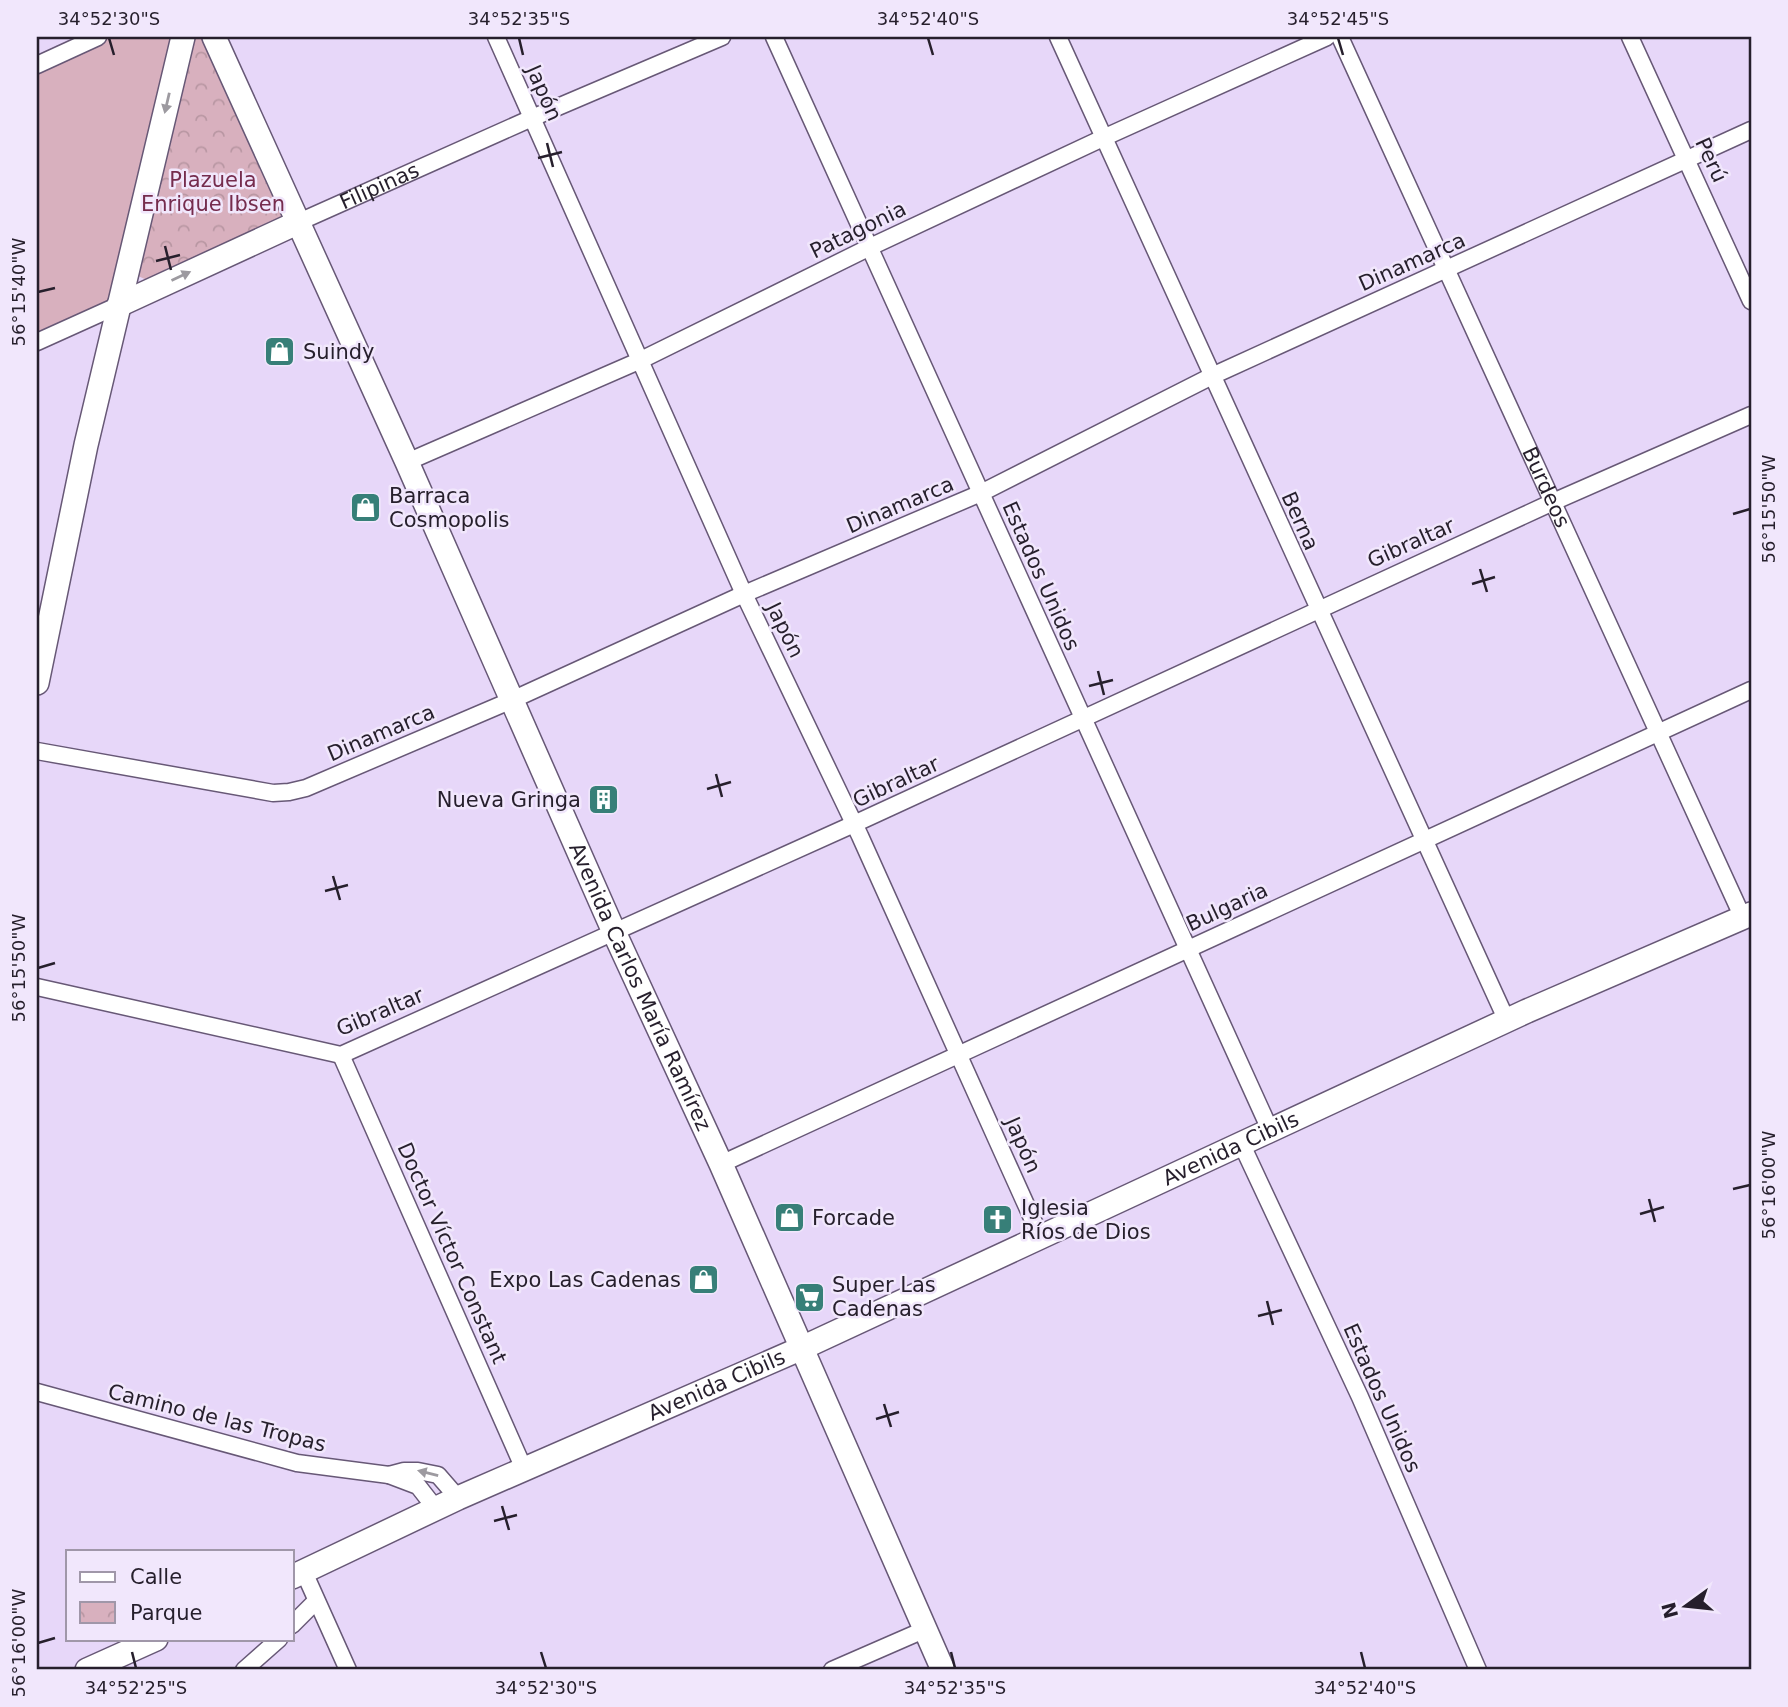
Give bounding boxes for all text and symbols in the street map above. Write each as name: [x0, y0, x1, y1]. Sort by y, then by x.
text: 34°52'30"S: [58, 8, 160, 29]
text: 34°52'35"S: [468, 8, 570, 29]
text: 34°52'40"S: [877, 8, 979, 29]
text: 34°52'45"S: [1287, 8, 1389, 29]
street label: Japón: [520, 60, 567, 125]
one-way arrow: [162, 92, 173, 114]
street label: Perú: [1690, 134, 1732, 186]
street label: Filipinas: [336, 158, 423, 214]
park label: Plazuela Enrique Ibsen: [141, 168, 285, 216]
street label: Patagonia: [806, 196, 910, 264]
street label: Dinamarca: [1355, 228, 1469, 296]
text: 56°15'40"W: [8, 237, 29, 346]
one-way arrow: [171, 271, 191, 282]
shop icon: Suindy: [263, 335, 297, 369]
place label: Suindy: [303, 340, 375, 364]
street label: Burdeos: [1517, 443, 1575, 531]
text: 56°15'50"W: [1758, 454, 1779, 563]
street label: Dinamarca: [843, 472, 957, 538]
place label: Barraca Cosmopolis: [389, 484, 510, 532]
street label: Berna: [1276, 488, 1324, 554]
shop icon: Barraca Cosmopolis: [349, 491, 383, 525]
street label: Estados Unidos: [997, 498, 1085, 654]
street label: Gibraltar: [1364, 513, 1458, 573]
street label: Japón: [761, 597, 809, 662]
street label: Dinamarca: [324, 700, 438, 766]
street label: Gibraltar: [849, 751, 943, 812]
building icon: Nueva Gringa: [587, 783, 621, 817]
place label: Nueva Gringa: [437, 788, 581, 812]
street label: Avenida Carlos María Ramírez: [564, 839, 716, 1135]
street label: Bulgaria: [1182, 878, 1272, 936]
text: 56°15'50"W: [8, 913, 29, 1022]
street label: Gibraltar: [333, 983, 428, 1041]
street label: Avenida Cibils: [1159, 1107, 1303, 1191]
street label: Japón: [999, 1112, 1046, 1177]
text: 56°16'00"W: [1758, 1130, 1779, 1239]
street label: Doctor Víctor Constant: [392, 1139, 512, 1367]
place label: Iglesia Ríos de Dios: [1021, 1196, 1151, 1244]
shop icon: Forcade: [772, 1201, 806, 1235]
church icon: Iglesia Ríos de Dios: [981, 1203, 1015, 1237]
place label: Forcade: [812, 1206, 895, 1230]
shop icon: Expo Las Cadenas: [687, 1263, 721, 1297]
place label: Expo Las Cadenas: [489, 1268, 681, 1292]
place label: Super Las Cadenas: [832, 1273, 936, 1321]
supermarket icon: Super Las Cadenas: [792, 1280, 826, 1314]
street label: Estados Unidos: [1338, 1320, 1426, 1476]
street label: Avenida Cibils: [644, 1345, 789, 1426]
street label: Camino de las Tropas: [106, 1379, 328, 1457]
one-way arrow: [417, 1468, 439, 1479]
legend: [66, 1550, 294, 1640]
text: Calle: [130, 1565, 182, 1589]
north arrow: [1652, 1570, 1722, 1640]
text: 56°16'00"W: [8, 1588, 29, 1697]
text: N: [1657, 1600, 1682, 1621]
text: Parque: [130, 1601, 202, 1625]
text: 34°52'25"S: [85, 1677, 187, 1698]
text: 34°52'30"S: [495, 1677, 597, 1698]
text: 34°52'35"S: [904, 1677, 1006, 1698]
text: 34°52'40"S: [1314, 1677, 1416, 1698]

